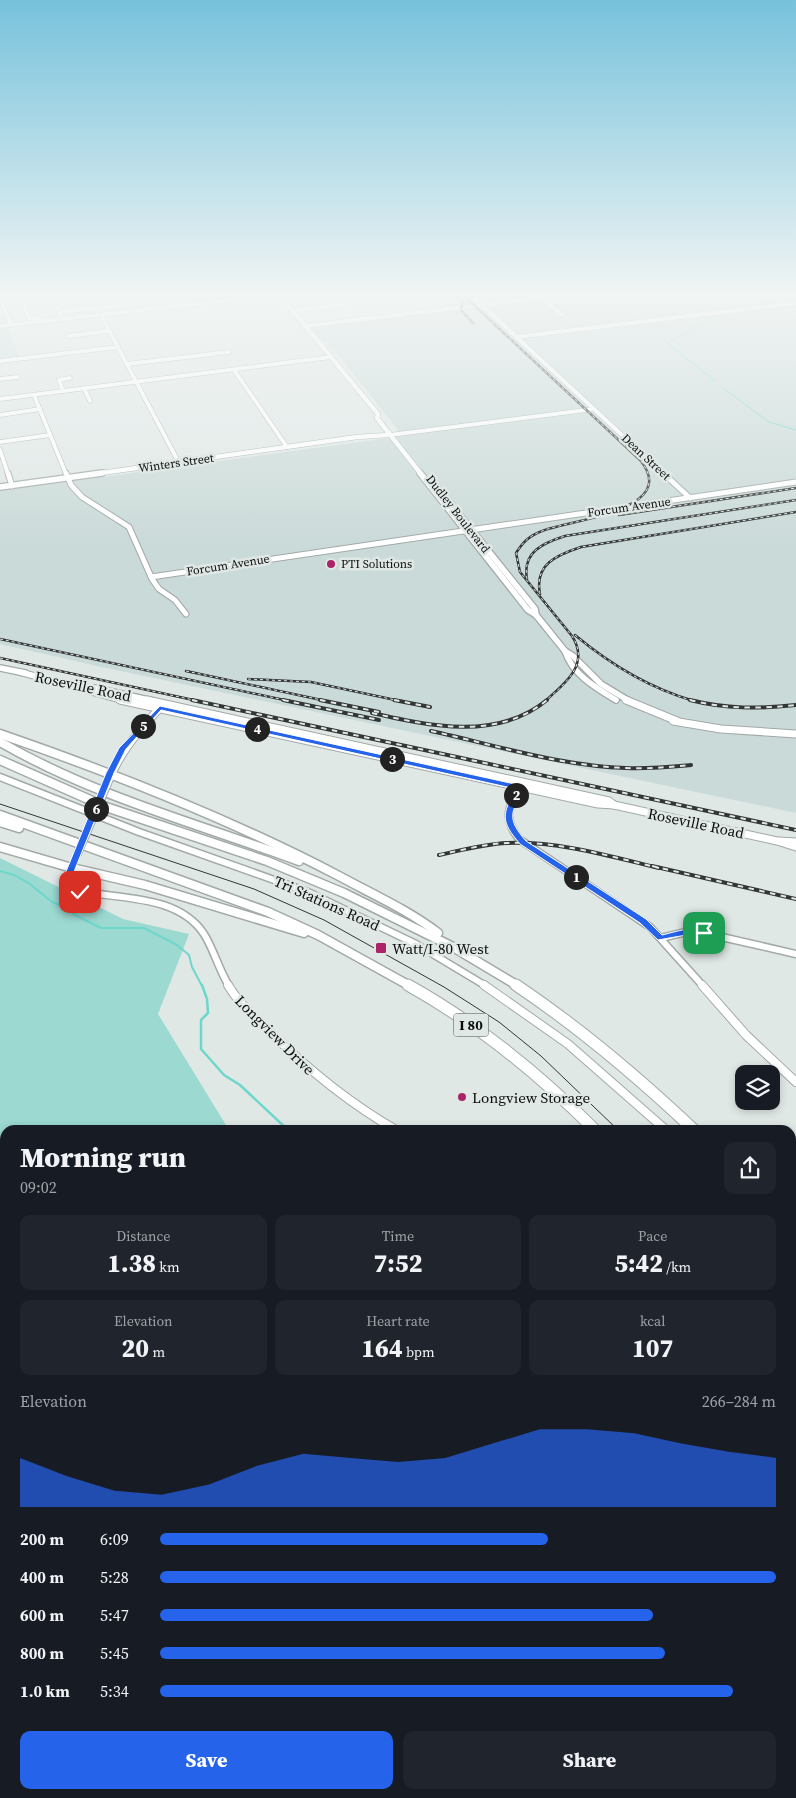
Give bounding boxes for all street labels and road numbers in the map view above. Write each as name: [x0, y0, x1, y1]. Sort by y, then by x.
street label: Dean Street: [618, 430, 674, 484]
street label: Winters Street: [137, 450, 215, 476]
street label: Dudley Boulevard: [422, 472, 494, 557]
street label: Forcum Avenue: [586, 493, 672, 521]
street label: Forcum Avenue: [185, 551, 271, 579]
street label: Roseville Road: [33, 666, 134, 707]
street label: Roseville Road: [646, 803, 747, 844]
street label: Tri Stations Road: [271, 870, 384, 936]
street label: Longview Drive: [231, 991, 320, 1080]
road number: I 80: [454, 1014, 488, 1036]

